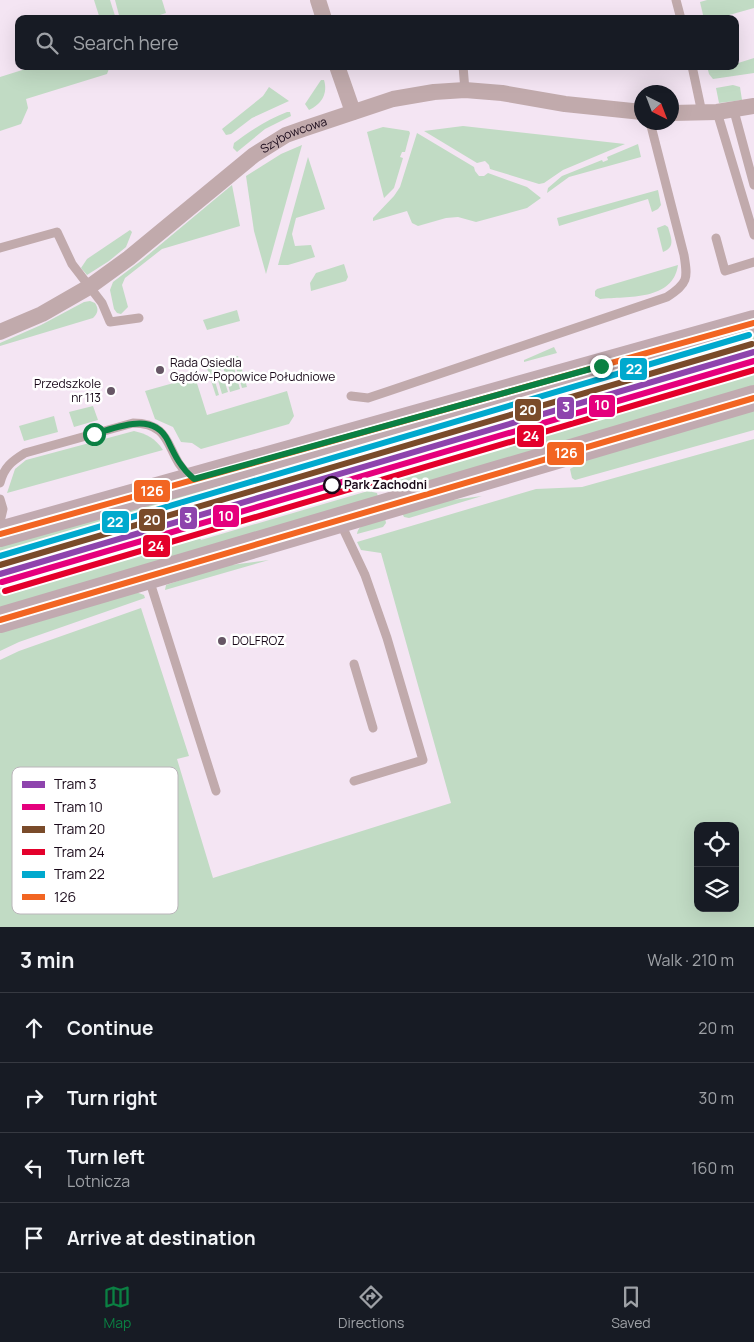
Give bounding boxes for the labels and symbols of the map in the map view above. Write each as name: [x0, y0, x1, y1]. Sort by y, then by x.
north arrow: [634, 85, 679, 130]
street label: Szybowcowa: [257, 113, 329, 157]
place label: Rada Osiedla Gądów-Popowice Południowe: [170, 354, 335, 385]
route end: [590, 355, 613, 378]
line badge: 22: [619, 357, 648, 381]
text: 22: [626, 359, 642, 378]
marker: Rada Osiedla Gądów-Popowice Południowe: [154, 364, 166, 376]
place label: Przedszkole nr 113: [34, 375, 101, 406]
marker: Przedszkole nr 113: [105, 385, 117, 397]
line badge: 10: [588, 394, 616, 418]
text: 10: [594, 395, 610, 414]
line badge: 3: [556, 396, 575, 420]
text: 3: [562, 397, 570, 416]
line badge: 20: [514, 398, 542, 422]
text: 20: [519, 400, 537, 419]
route start: [83, 423, 106, 446]
line badge: 24: [516, 424, 545, 448]
text: 24: [523, 426, 539, 445]
line badge: 126: [546, 441, 585, 466]
text: 126: [554, 443, 578, 462]
marker: Park Zachodni: [323, 476, 341, 494]
place label: Park Zachodni: [344, 476, 427, 493]
line badge: 126: [133, 479, 171, 503]
text: 126: [140, 481, 164, 500]
line badge: 10: [212, 504, 240, 528]
line badge: 3: [179, 506, 198, 530]
text: 10: [218, 506, 234, 525]
line badge: 20: [138, 508, 166, 532]
text: 3: [184, 508, 192, 527]
line badge: 22: [101, 510, 130, 534]
text: 20: [143, 510, 161, 529]
text: 22: [107, 512, 123, 531]
line badge: 24: [142, 534, 171, 558]
text: 24: [148, 536, 164, 555]
place label: DOLFROZ: [232, 632, 285, 649]
marker: DOLFROZ: [216, 635, 228, 647]
legend: [12, 767, 178, 914]
text: Tram 3: [54, 774, 97, 793]
text: Tram 10: [54, 797, 103, 816]
text: Tram 20: [54, 819, 105, 838]
text: Tram 24: [54, 842, 105, 861]
text: Tram 22: [54, 864, 105, 883]
text: 126: [54, 887, 76, 906]

